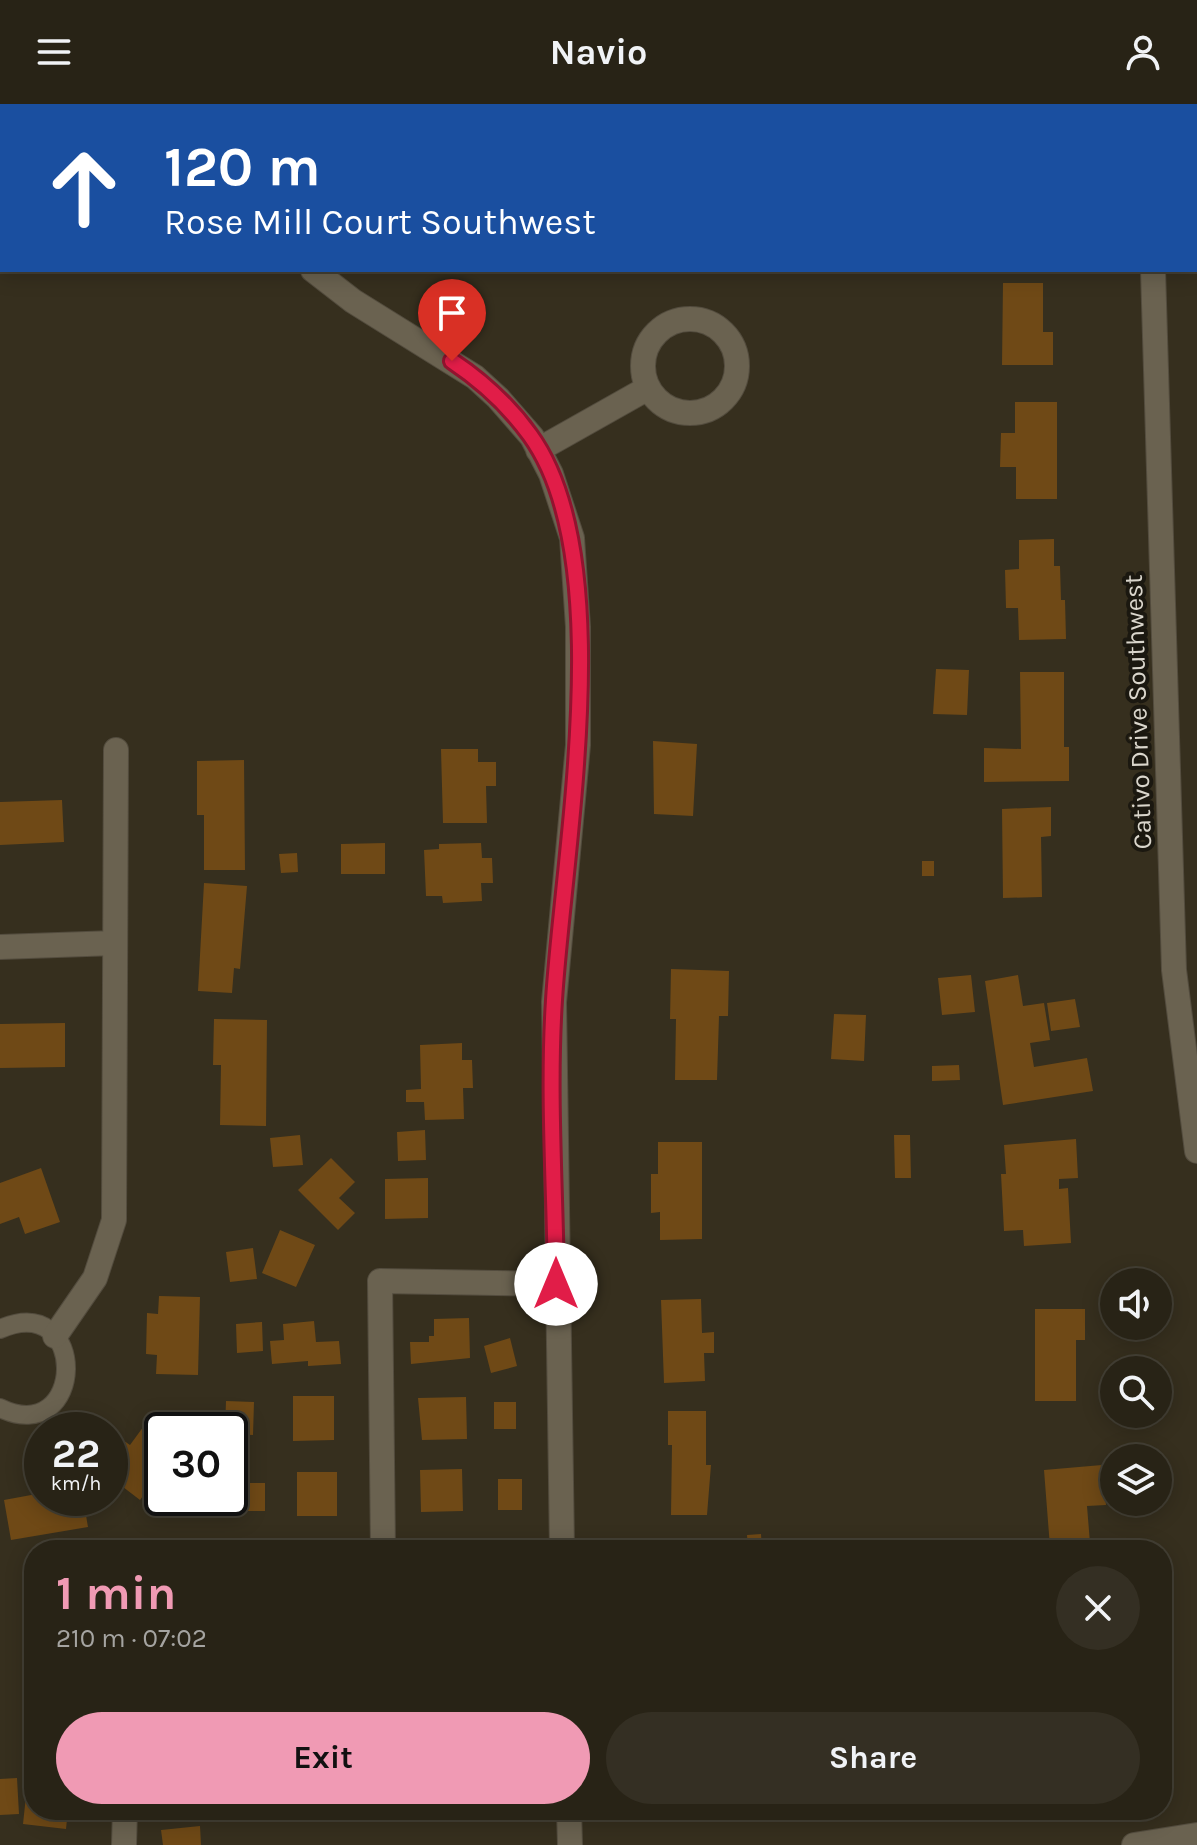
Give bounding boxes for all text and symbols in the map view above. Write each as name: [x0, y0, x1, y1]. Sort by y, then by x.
icon: menu: [32, 30, 76, 74]
icon: person: [1121, 30, 1165, 74]
text: Navio: [550, 31, 647, 73]
text: 120 m: [164, 134, 321, 199]
icon: ahead: [32, 136, 136, 240]
text: Rose Mill Court Southwest: [164, 201, 596, 243]
pin: [418, 279, 486, 361]
icon: arrive: [430, 291, 474, 335]
street label: Cativo Drive Southwest: [1118, 574, 1158, 850]
position arrow: [514, 1242, 598, 1326]
map controls: [1100, 1268, 1172, 1516]
button: sound: [1100, 1268, 1172, 1340]
button: search: [1100, 1356, 1172, 1428]
speed limit sign: 30: [144, 1412, 248, 1516]
text: 22: [52, 1430, 100, 1477]
button: layers: [1100, 1444, 1172, 1516]
text: km/h: [51, 1472, 101, 1495]
text: 1 min: [56, 1565, 176, 1621]
button: close: [1056, 1566, 1140, 1650]
text: 210 m · 07:02: [56, 1623, 207, 1654]
button: Exit: [56, 1712, 590, 1804]
button: Share: [606, 1712, 1140, 1804]

